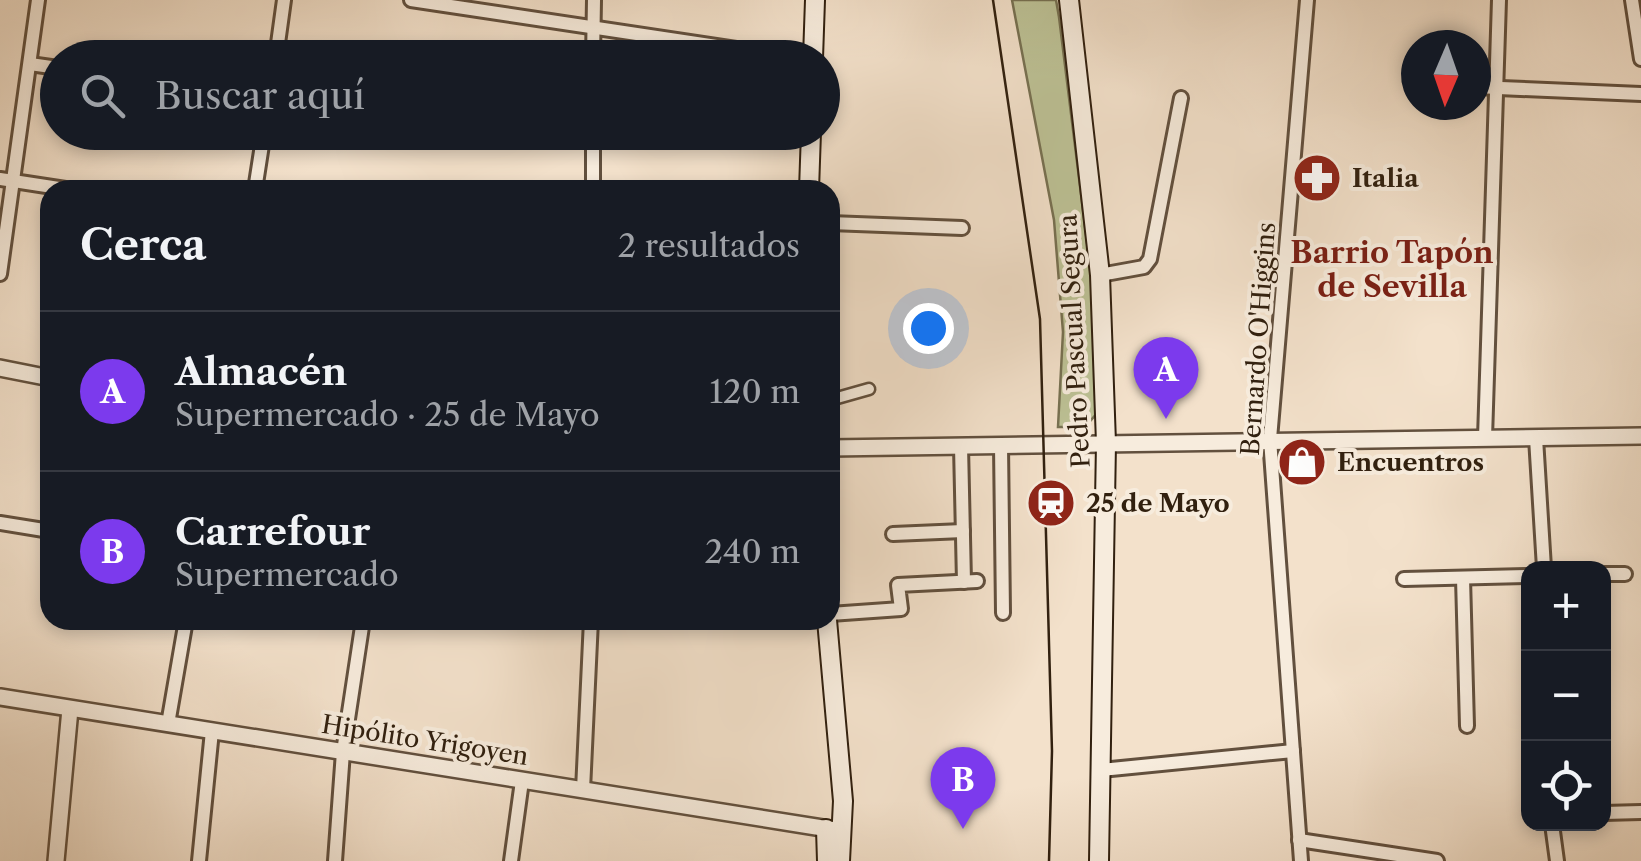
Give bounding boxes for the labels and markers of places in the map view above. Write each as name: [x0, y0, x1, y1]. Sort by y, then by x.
pharmacy icon: Italia: [1291, 152, 1343, 204]
place label: Italia: [1352, 163, 1419, 194]
pin: A: [1134, 336, 1198, 419]
shop icon: Encuentros: [1276, 436, 1328, 488]
place label: Encuentros: [1337, 447, 1484, 478]
station icon: 25 de Mayo: [1025, 477, 1077, 529]
place label: 25 de Mayo: [1086, 488, 1230, 519]
pin: B: [930, 746, 996, 829]

